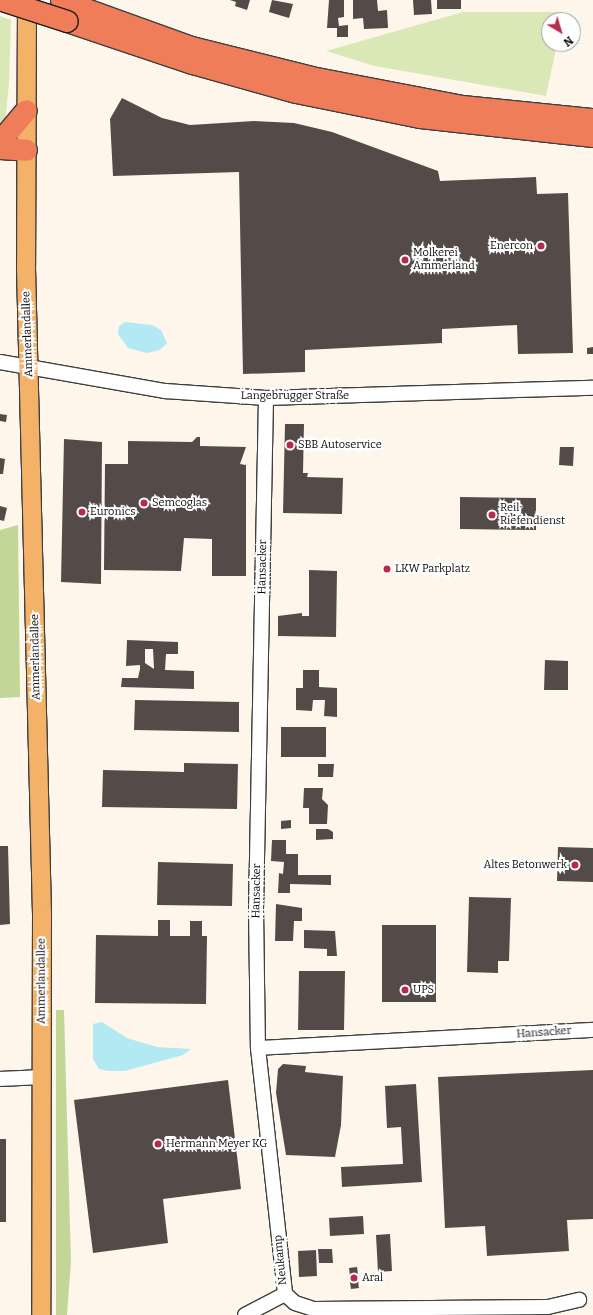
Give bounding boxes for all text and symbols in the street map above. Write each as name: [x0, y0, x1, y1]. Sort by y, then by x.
north arrow: [541, 12, 581, 52]
text: N: [561, 33, 575, 49]
place label: Enercon: [490, 239, 533, 253]
marker: Enercon: [536, 241, 546, 251]
place label: Molkerei Ammerland: [413, 247, 475, 273]
marker: Molkerei Ammerland: [400, 255, 410, 265]
street label: Ammerlandallee: [20, 291, 36, 377]
street label: Langebrügger Straße: [241, 389, 349, 403]
place label: SBB Autoservice: [298, 438, 382, 452]
marker: SBB Autoservice: [285, 440, 295, 450]
place label: Semcoglas: [152, 496, 207, 510]
marker: Semcoglas: [139, 498, 149, 508]
place label: Reil Riefendienst: [500, 502, 565, 528]
place label: Euronics: [90, 505, 136, 519]
marker: Euronics: [77, 507, 87, 517]
marker: Reil Riefendienst: [487, 510, 497, 520]
street label: Hansacker: [256, 539, 270, 595]
place label: LKW Parkplatz: [395, 562, 470, 576]
marker: LKW Parkplatz: [382, 564, 392, 574]
street label: Ammerlandallee: [29, 614, 43, 700]
place label: Altes Betonwerk: [484, 858, 567, 872]
marker: Altes Betonwerk: [570, 860, 580, 870]
street label: Hansacker: [250, 863, 264, 919]
street label: Ammerlandallee: [35, 938, 49, 1024]
place label: UPS: [413, 983, 434, 997]
marker: UPS: [400, 985, 410, 995]
street label: Hansacker: [516, 1024, 572, 1042]
place label: Hermann Meyer KG: [166, 1137, 267, 1151]
marker: Hermann Meyer KG: [153, 1139, 163, 1149]
street label: Neukamp: [272, 1234, 290, 1286]
place label: Aral: [362, 1271, 383, 1285]
marker: Aral: [349, 1273, 359, 1283]

